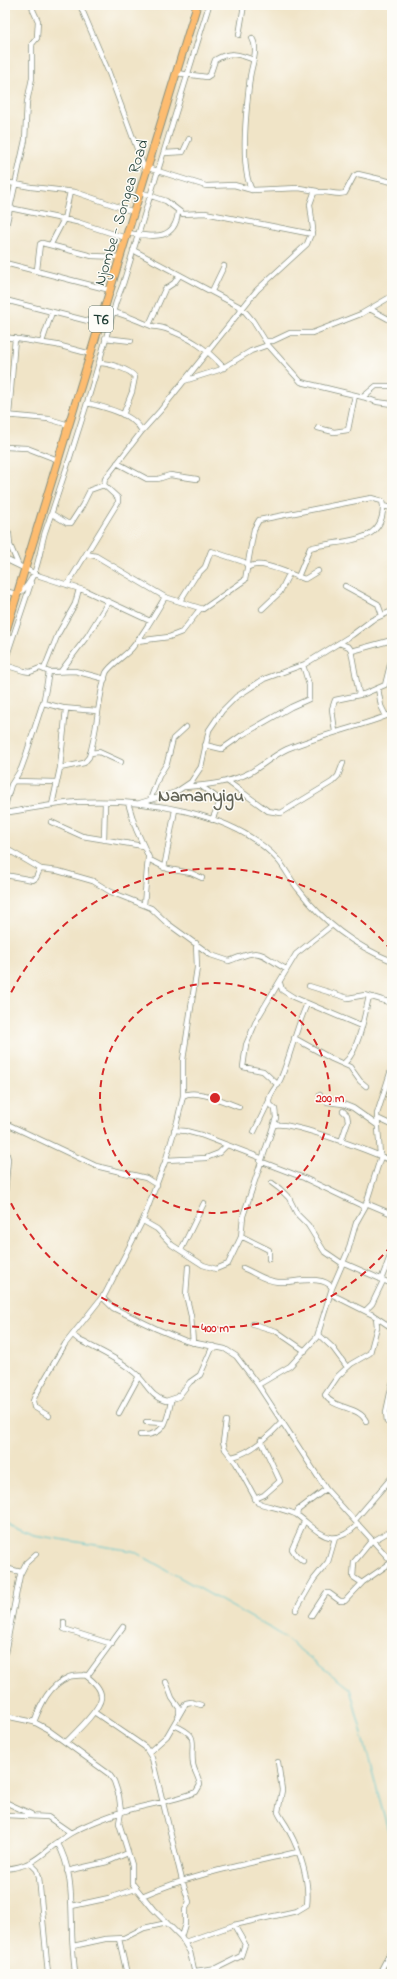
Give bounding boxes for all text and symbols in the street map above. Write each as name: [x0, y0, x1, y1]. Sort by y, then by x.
street label: Njombe - Songea Road: [88, 136, 156, 289]
road number: T6: [89, 306, 113, 332]
district label: Namanyigu: [158, 784, 244, 811]
text: 200 m: [315, 1090, 345, 1108]
centre of rings: [208, 1091, 222, 1105]
text: 400 m: [200, 1320, 229, 1338]

